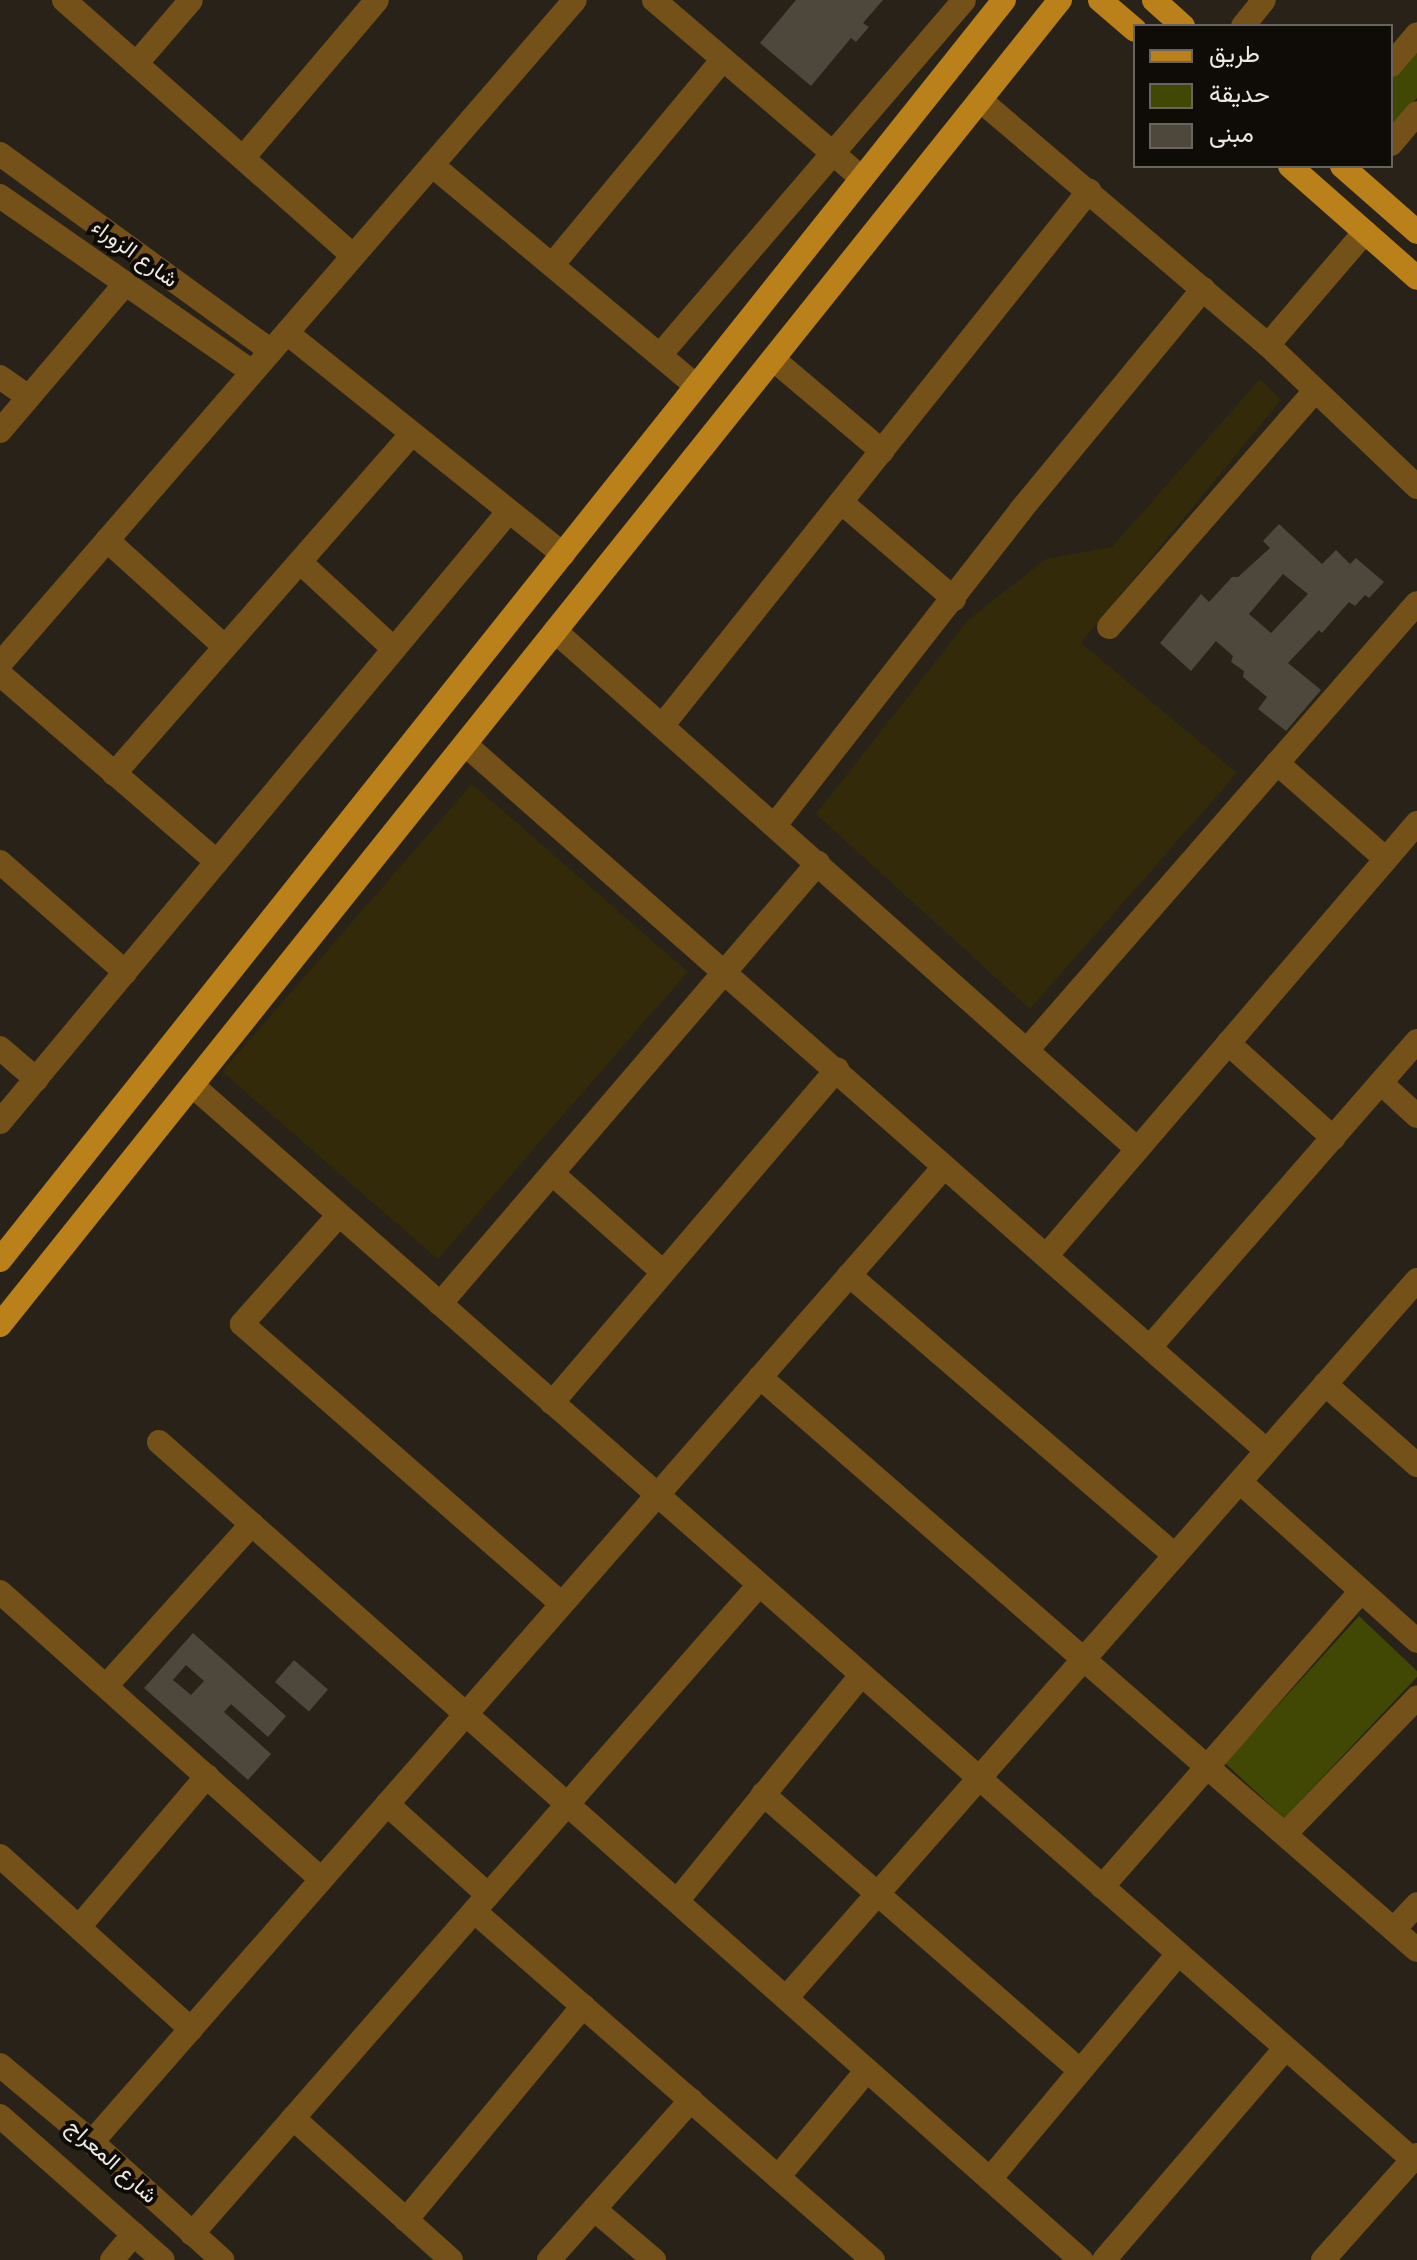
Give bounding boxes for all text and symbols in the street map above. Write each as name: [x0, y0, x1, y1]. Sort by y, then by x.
legend: [1133, 24, 1393, 168]
text: طريق: [1209, 40, 1260, 68]
text: حديقة: [1209, 80, 1270, 108]
text: مبنى: [1209, 120, 1254, 148]
street label: شارع الزوراء: [87, 213, 183, 293]
street label: شارع المعراج: [61, 2113, 163, 2209]

